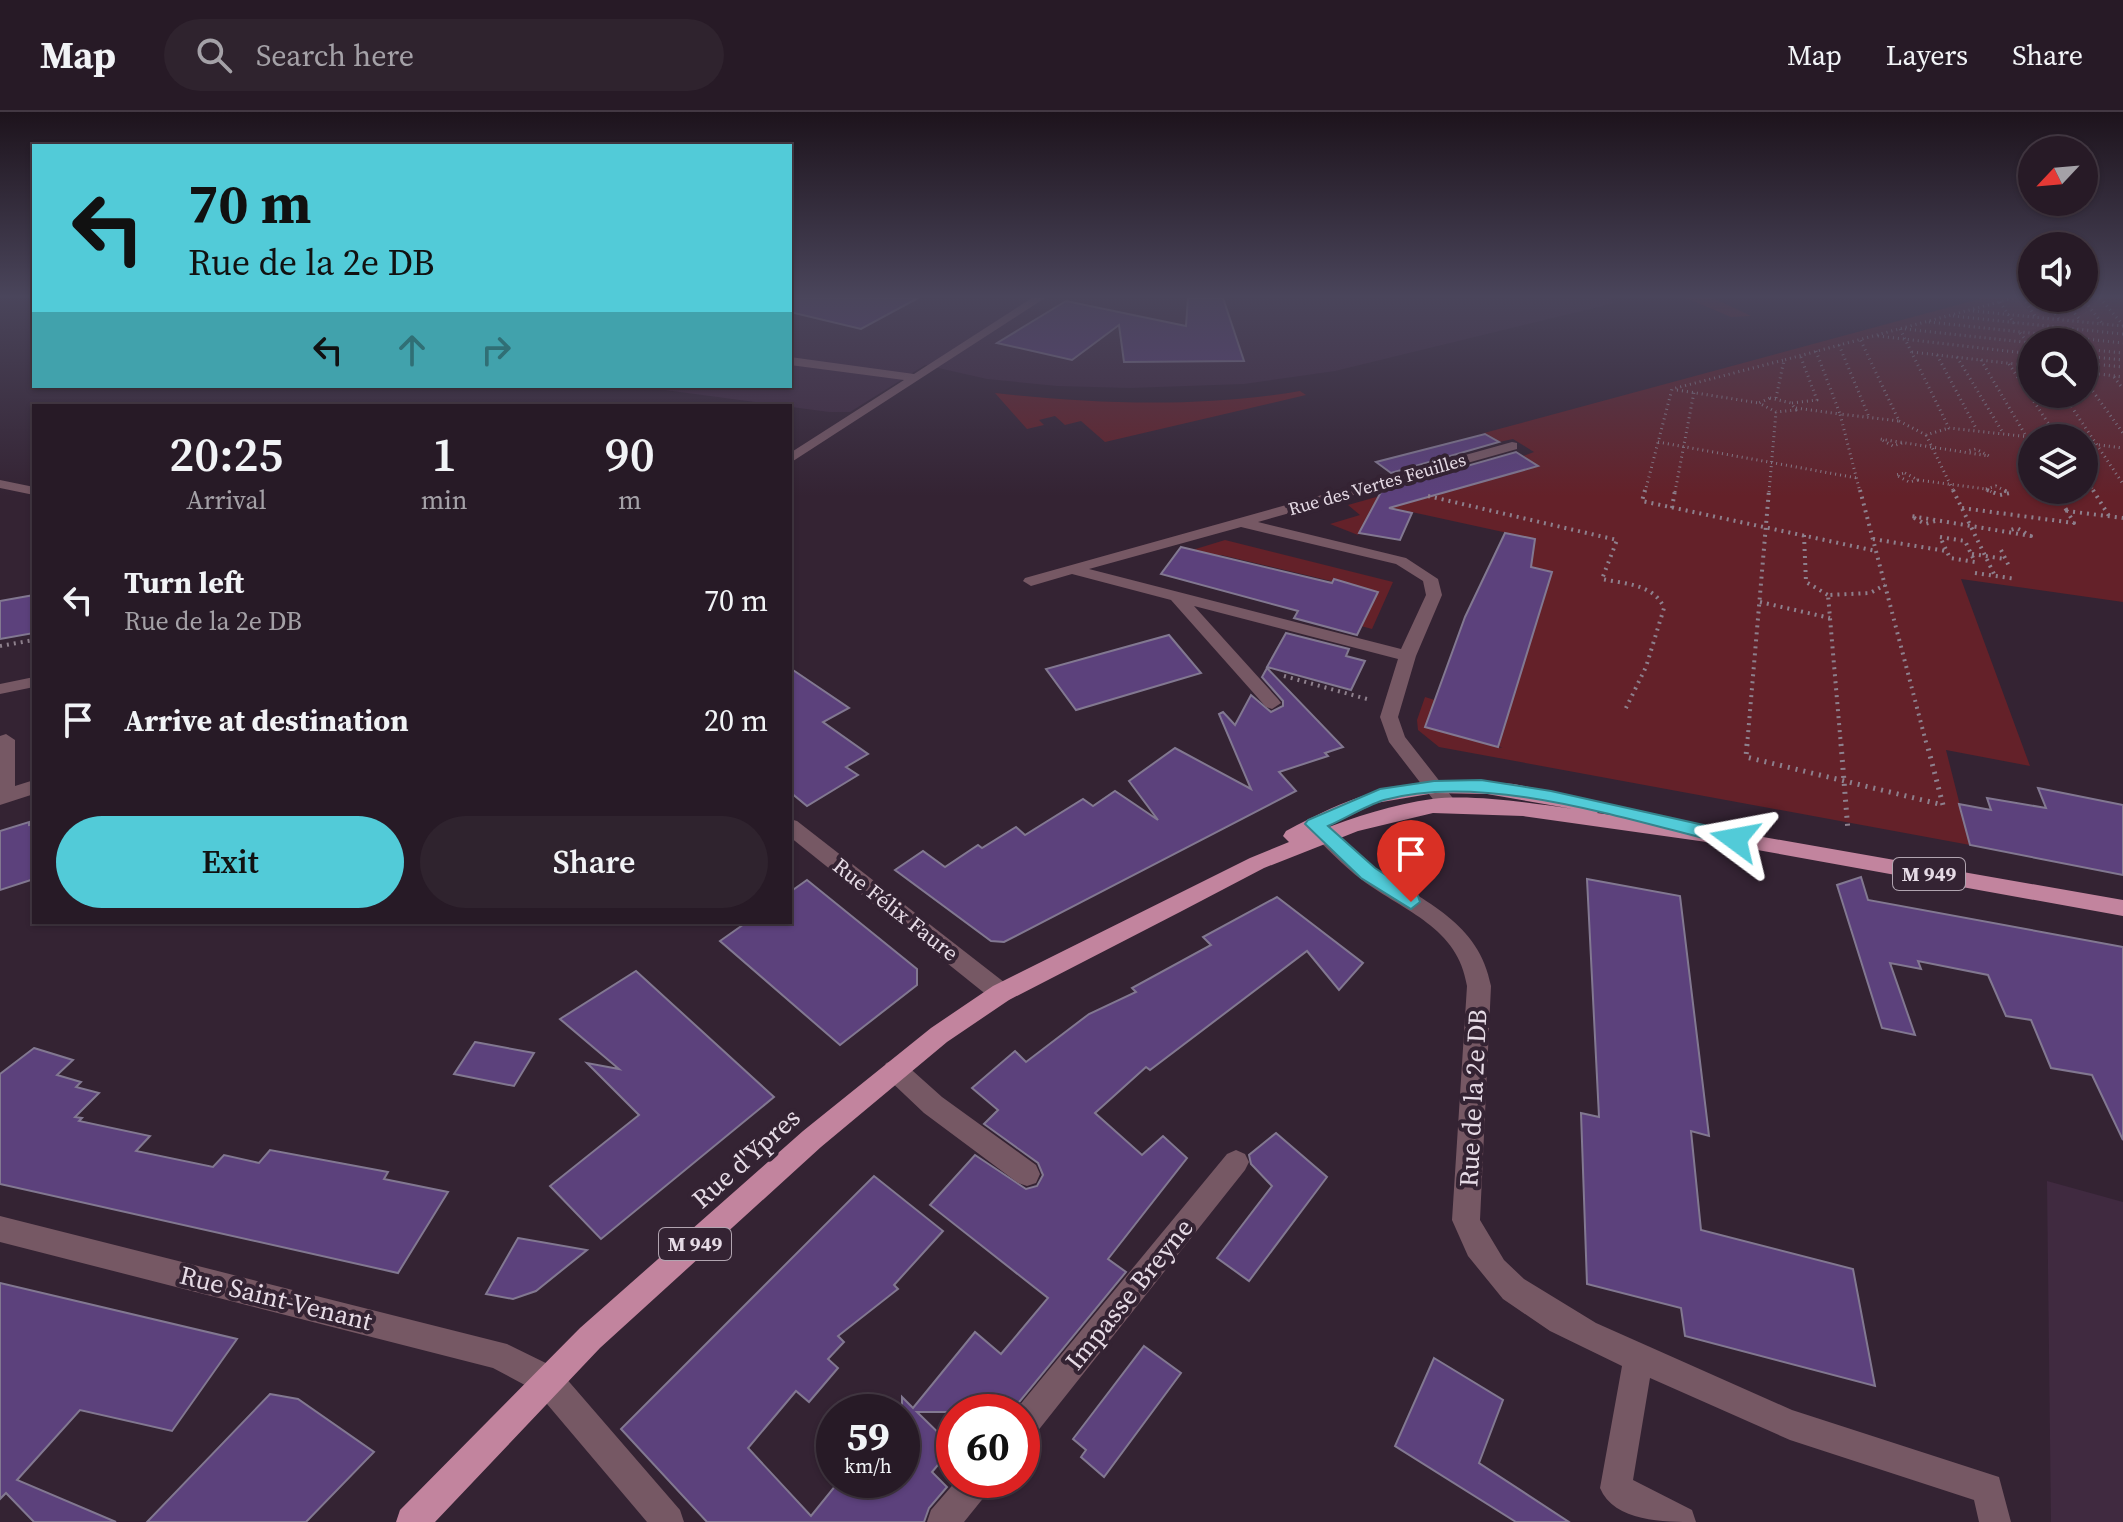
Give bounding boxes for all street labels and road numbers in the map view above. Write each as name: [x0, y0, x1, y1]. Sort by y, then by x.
street label: Rue des Vertes Feuilles: [1285, 447, 1469, 521]
street label: Rue Félix Faure: [827, 850, 965, 968]
road number: M 949: [1893, 858, 1965, 890]
street label: Rue de la 2e DB: [1450, 1008, 1496, 1188]
street label: Rue d'Ypres: [684, 1100, 808, 1216]
street label: Impasse Breyne: [1057, 1211, 1201, 1377]
road number: M 949: [659, 1228, 731, 1260]
street label: Rue Saint-Venant: [176, 1257, 377, 1339]

